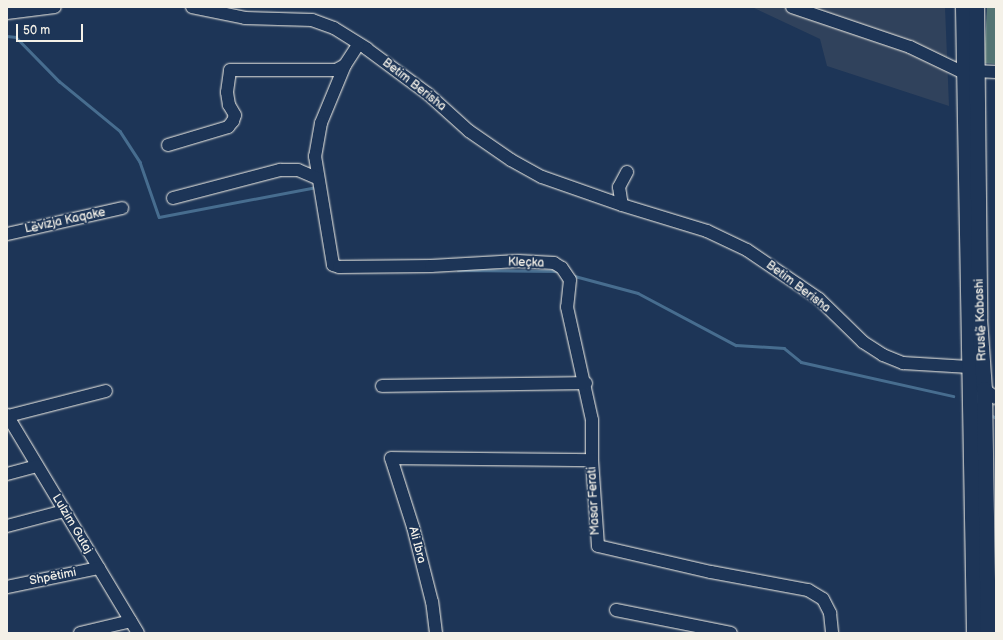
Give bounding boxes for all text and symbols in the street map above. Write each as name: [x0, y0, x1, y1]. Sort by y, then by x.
scale bar: [18, 16, 85, 42]
text: 50 m: [23, 23, 50, 38]
street label: Betim Berisha: [379, 56, 449, 114]
street label: Lëvizja Kaqake: [23, 205, 107, 237]
street label: Kleçka: [508, 255, 544, 271]
street label: Betim Berisha: [763, 258, 833, 316]
street label: Rrustë Kabashi: [972, 278, 990, 362]
street label: Masar Ferati: [585, 466, 603, 536]
street label: Lulzim Gutaj: [49, 492, 95, 556]
street label: Ali Ibra: [405, 525, 429, 565]
street label: Shpëtimi: [28, 565, 78, 589]

